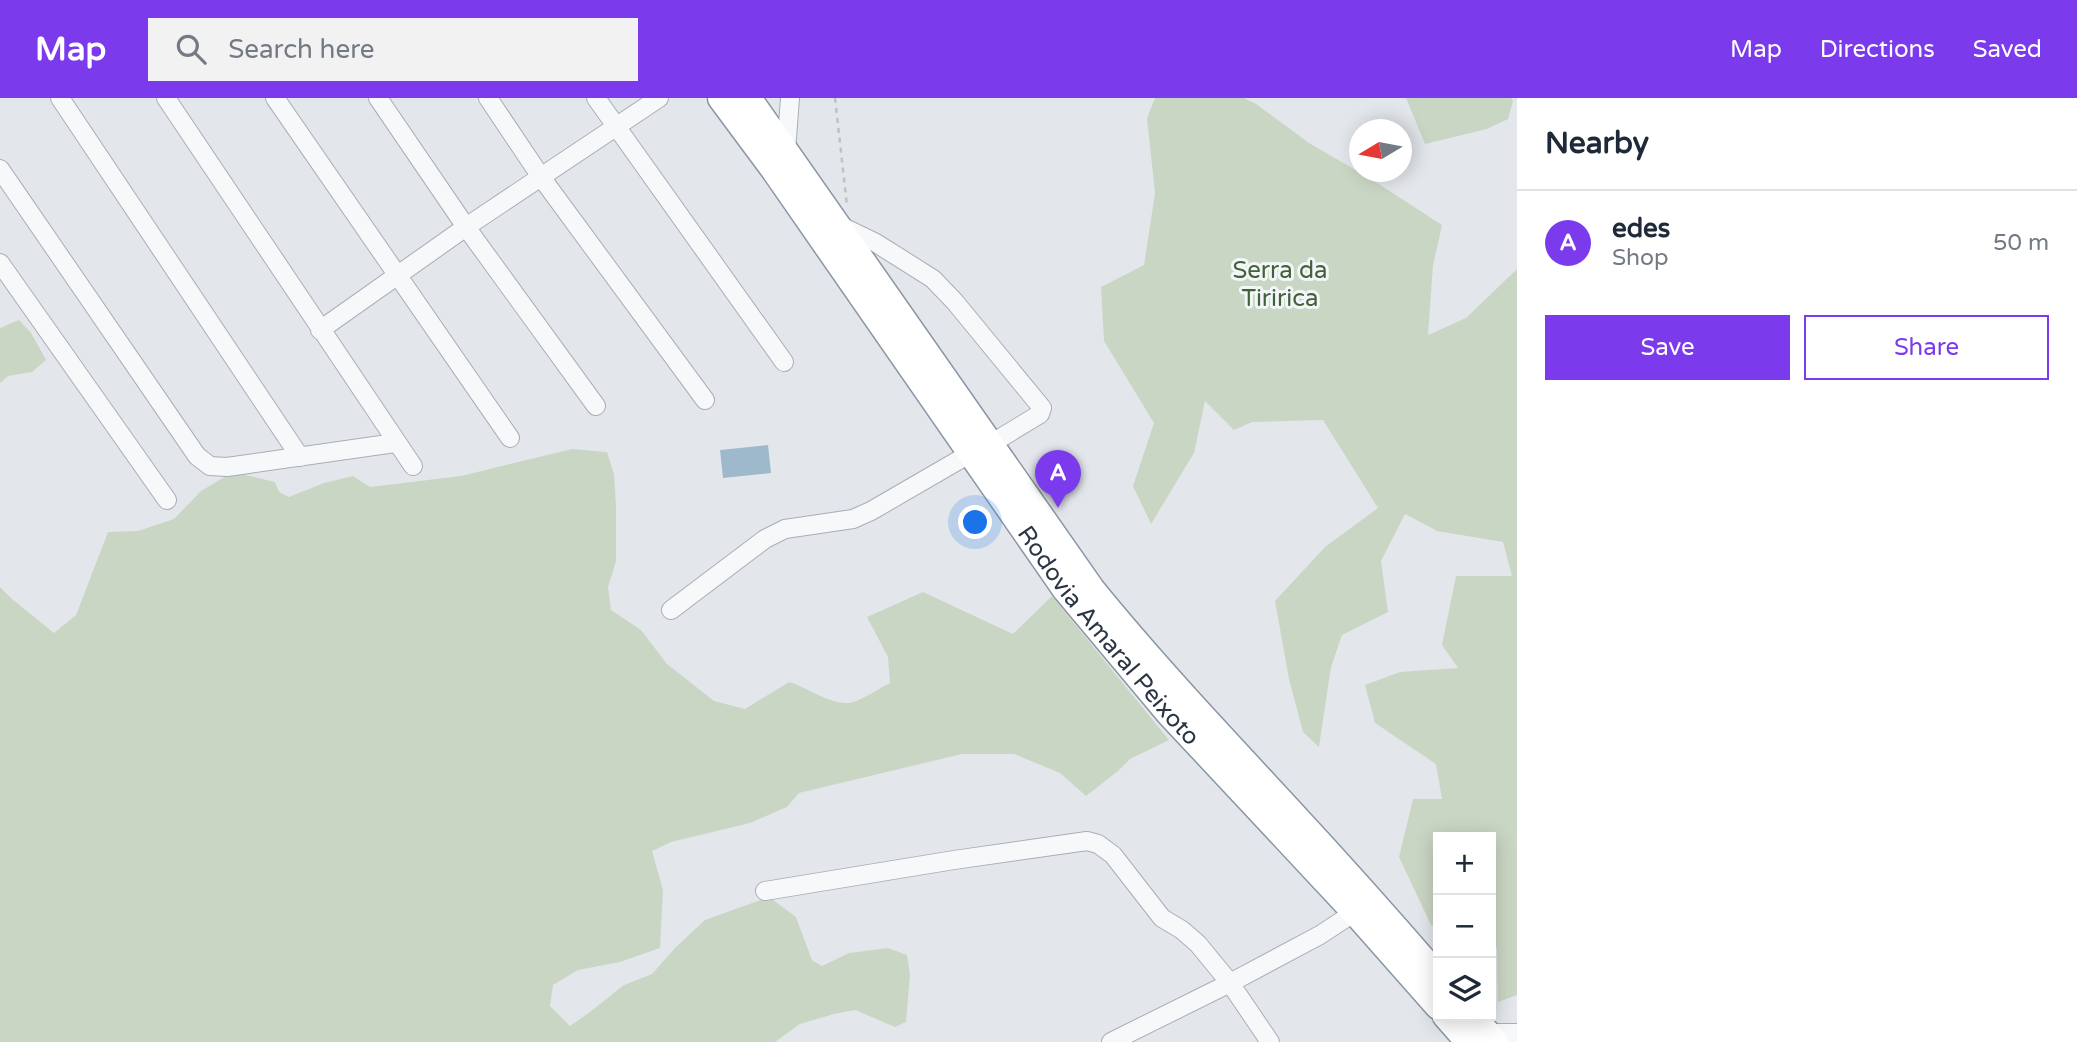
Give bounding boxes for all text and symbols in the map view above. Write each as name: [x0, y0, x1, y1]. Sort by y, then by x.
search box: [148, 18, 638, 81]
text: Map: [35, 30, 106, 69]
icon: search: [172, 30, 210, 68]
text: Search here: [228, 34, 374, 65]
text: Map: [1730, 35, 1782, 64]
text: Directions: [1820, 35, 1935, 64]
text: Saved: [1973, 35, 2042, 64]
north arrow: [1349, 119, 1412, 182]
text: Nearby: [1545, 125, 1649, 162]
text: edes: [1612, 213, 1670, 244]
text: A: [1559, 229, 1577, 257]
text: 50 m: [1993, 229, 2049, 257]
text: Shop: [1612, 244, 1669, 272]
park label: Serra da Tiririca: [1232, 256, 1328, 313]
button: Save: [1545, 315, 1790, 380]
button: Share: [1804, 315, 2049, 380]
pin: A: [1035, 450, 1081, 508]
your location: [958, 505, 992, 539]
street label: Rodovia Amaral Peixoto: [1011, 520, 1206, 752]
map controls: [1433, 832, 1496, 1021]
button: +: [1433, 832, 1496, 895]
button: −: [1433, 895, 1496, 958]
button: layers: [1433, 958, 1496, 1021]

